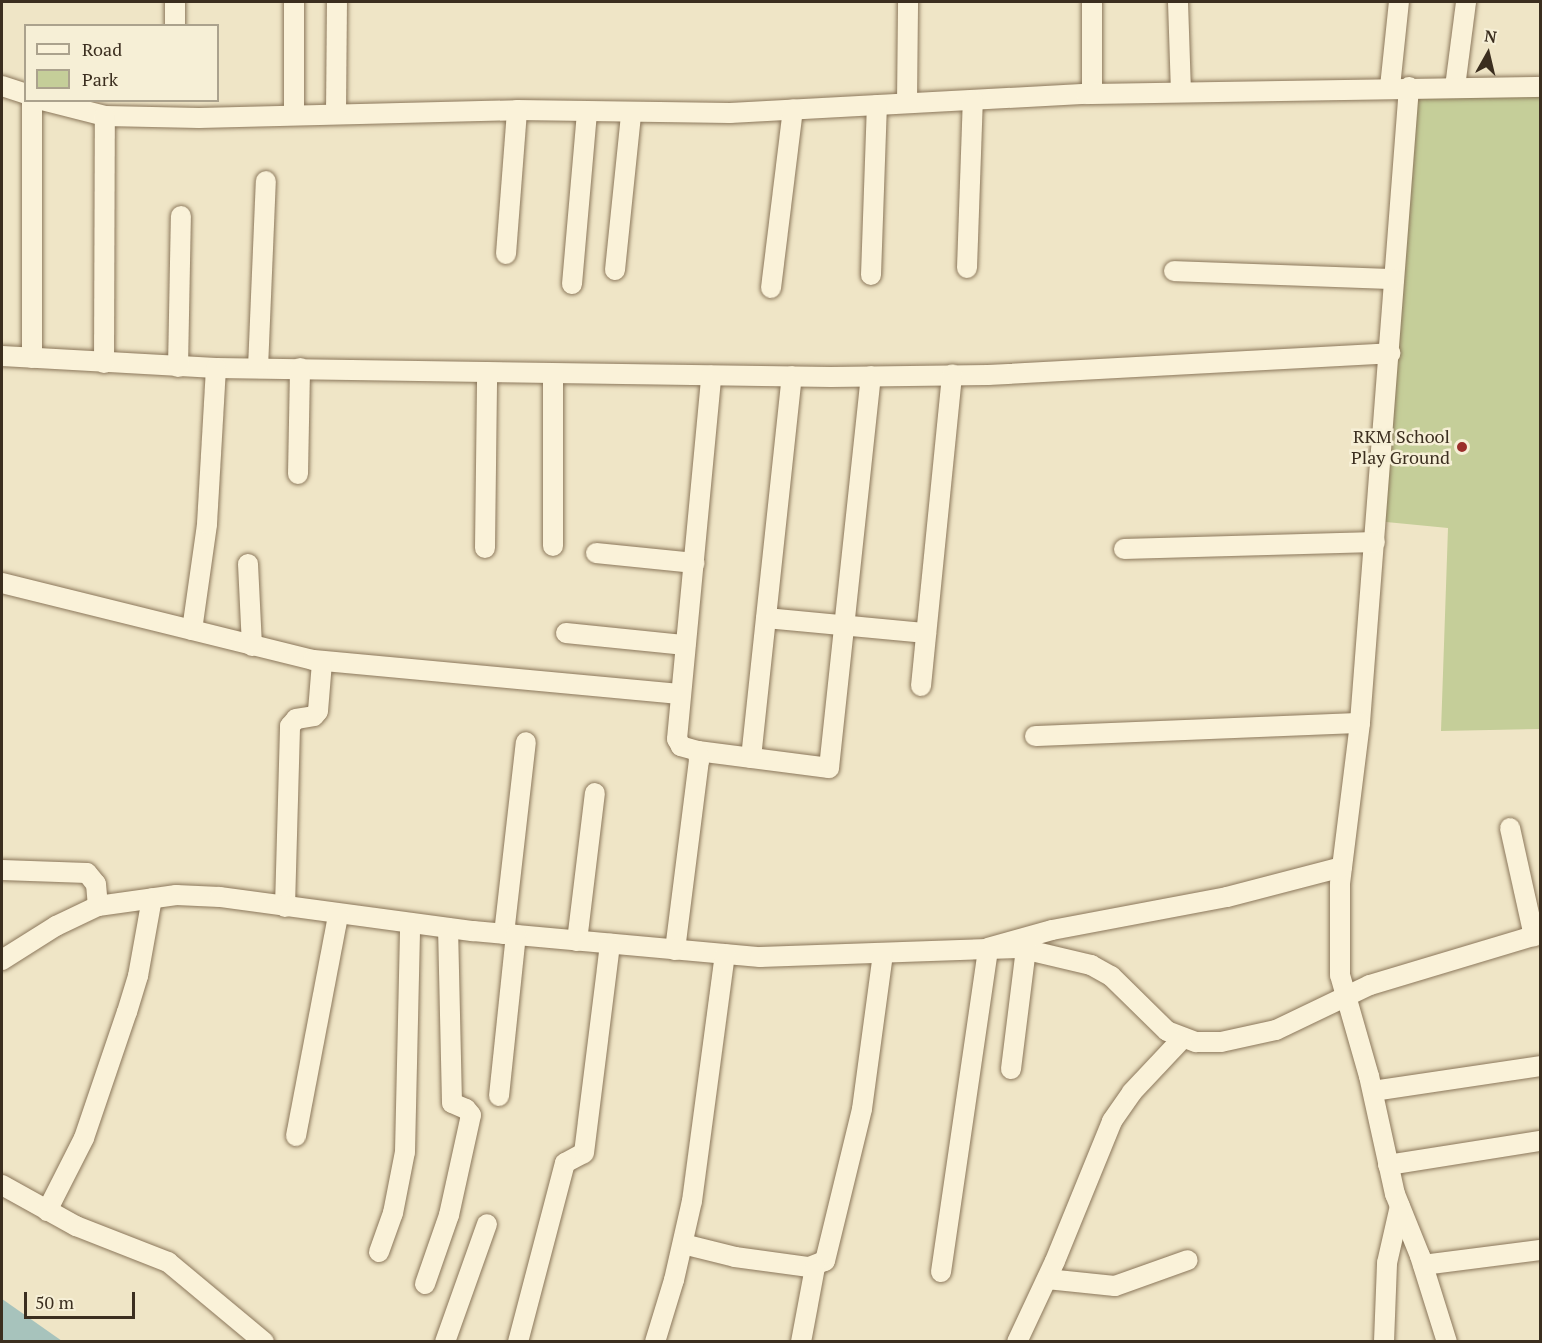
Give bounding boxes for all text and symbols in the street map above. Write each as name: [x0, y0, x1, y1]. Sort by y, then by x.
legend: [24, 24, 219, 102]
north arrow: [1458, 24, 1518, 84]
text: N: [1483, 24, 1498, 48]
text: Road: [82, 37, 122, 61]
text: Park: [82, 67, 118, 91]
place label: RKM School Play Ground: [1351, 426, 1450, 468]
marker: RKM School Play Ground: [1455, 440, 1469, 454]
scale bar: [27, 1280, 138, 1318]
text: 50 m: [35, 1290, 74, 1314]

